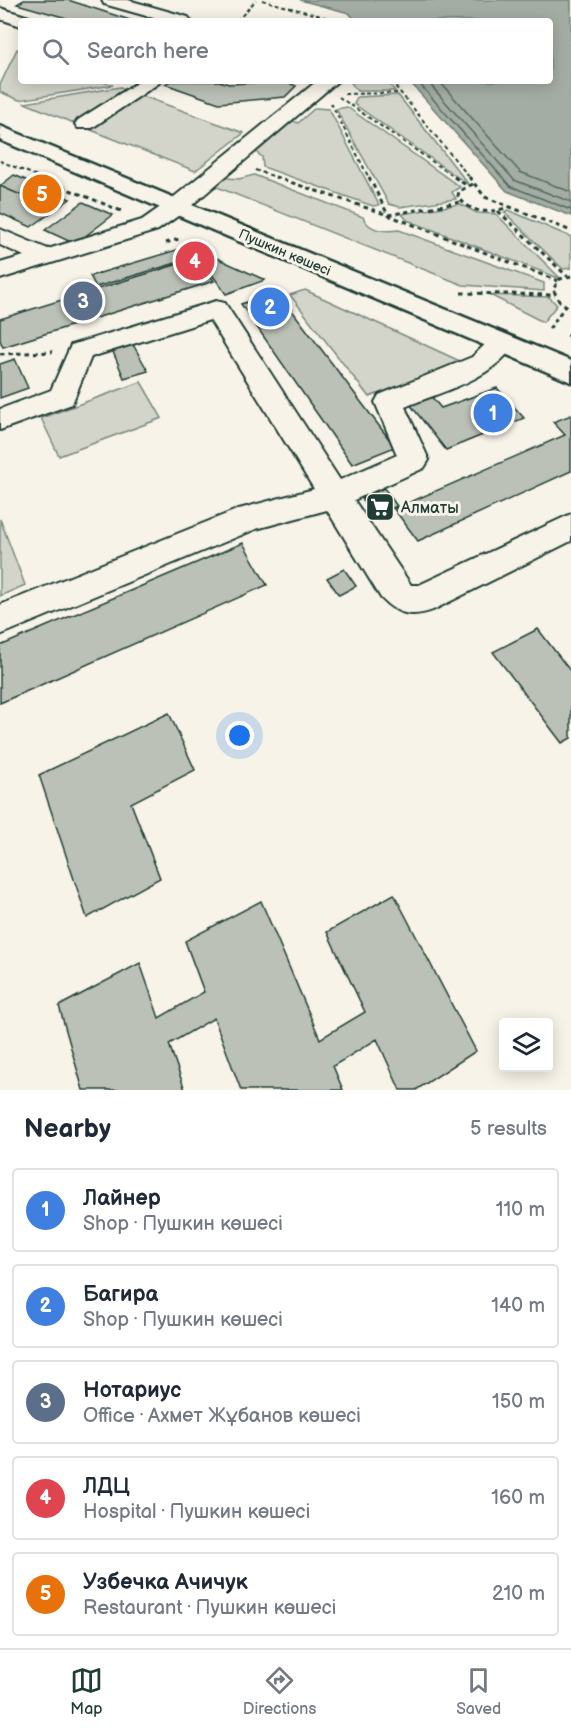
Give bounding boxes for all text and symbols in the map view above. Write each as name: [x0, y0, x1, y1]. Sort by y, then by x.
search box: [18, 18, 553, 84]
icon: search: [39, 35, 72, 68]
text: Search here: [87, 38, 209, 65]
pin: 5: [22, 172, 62, 216]
street label: Пушкин көшесі: [236, 225, 334, 280]
pin: 4: [176, 238, 214, 284]
pin: 3: [64, 278, 103, 324]
pin: 2: [250, 284, 290, 330]
pin: 1: [474, 390, 512, 436]
supermarket icon: Алматы: [364, 491, 396, 523]
place label: Алматы: [400, 499, 459, 518]
your location: [225, 721, 254, 750]
map controls: [499, 1018, 553, 1072]
button: layers: [499, 1018, 553, 1072]
text: Nearby: [24, 1114, 111, 1145]
text: 5 results: [470, 1117, 547, 1141]
text: Лайнер: [83, 1185, 161, 1212]
text: 1: [41, 1198, 50, 1222]
text: 110 m: [496, 1198, 545, 1222]
text: Shop · Пушкин көшесі: [83, 1212, 283, 1236]
text: Багира: [83, 1281, 158, 1308]
text: 2: [40, 1294, 51, 1318]
text: 140 m: [491, 1294, 545, 1318]
text: Shop · Пушкин көшесі: [83, 1308, 283, 1332]
text: Нотариус: [83, 1377, 181, 1404]
text: 3: [40, 1390, 51, 1414]
text: 150 m: [492, 1390, 545, 1414]
text: Office · Ахмет Жұбанов көшесі: [83, 1404, 361, 1428]
text: ЛДЦ: [83, 1473, 130, 1500]
text: 4: [40, 1486, 51, 1510]
text: 160 m: [491, 1486, 545, 1510]
text: Hospital · Пушкин көшесі: [83, 1500, 310, 1524]
text: Узбечка Ачичук: [83, 1569, 248, 1596]
text: 5: [40, 1582, 51, 1606]
text: 210 m: [492, 1582, 545, 1606]
text: Restaurant · Пушкин көшесі: [83, 1596, 336, 1620]
tab: Map: [70, 1664, 103, 1719]
tab: Directions: [243, 1664, 316, 1719]
tab: Saved: [456, 1664, 501, 1719]

